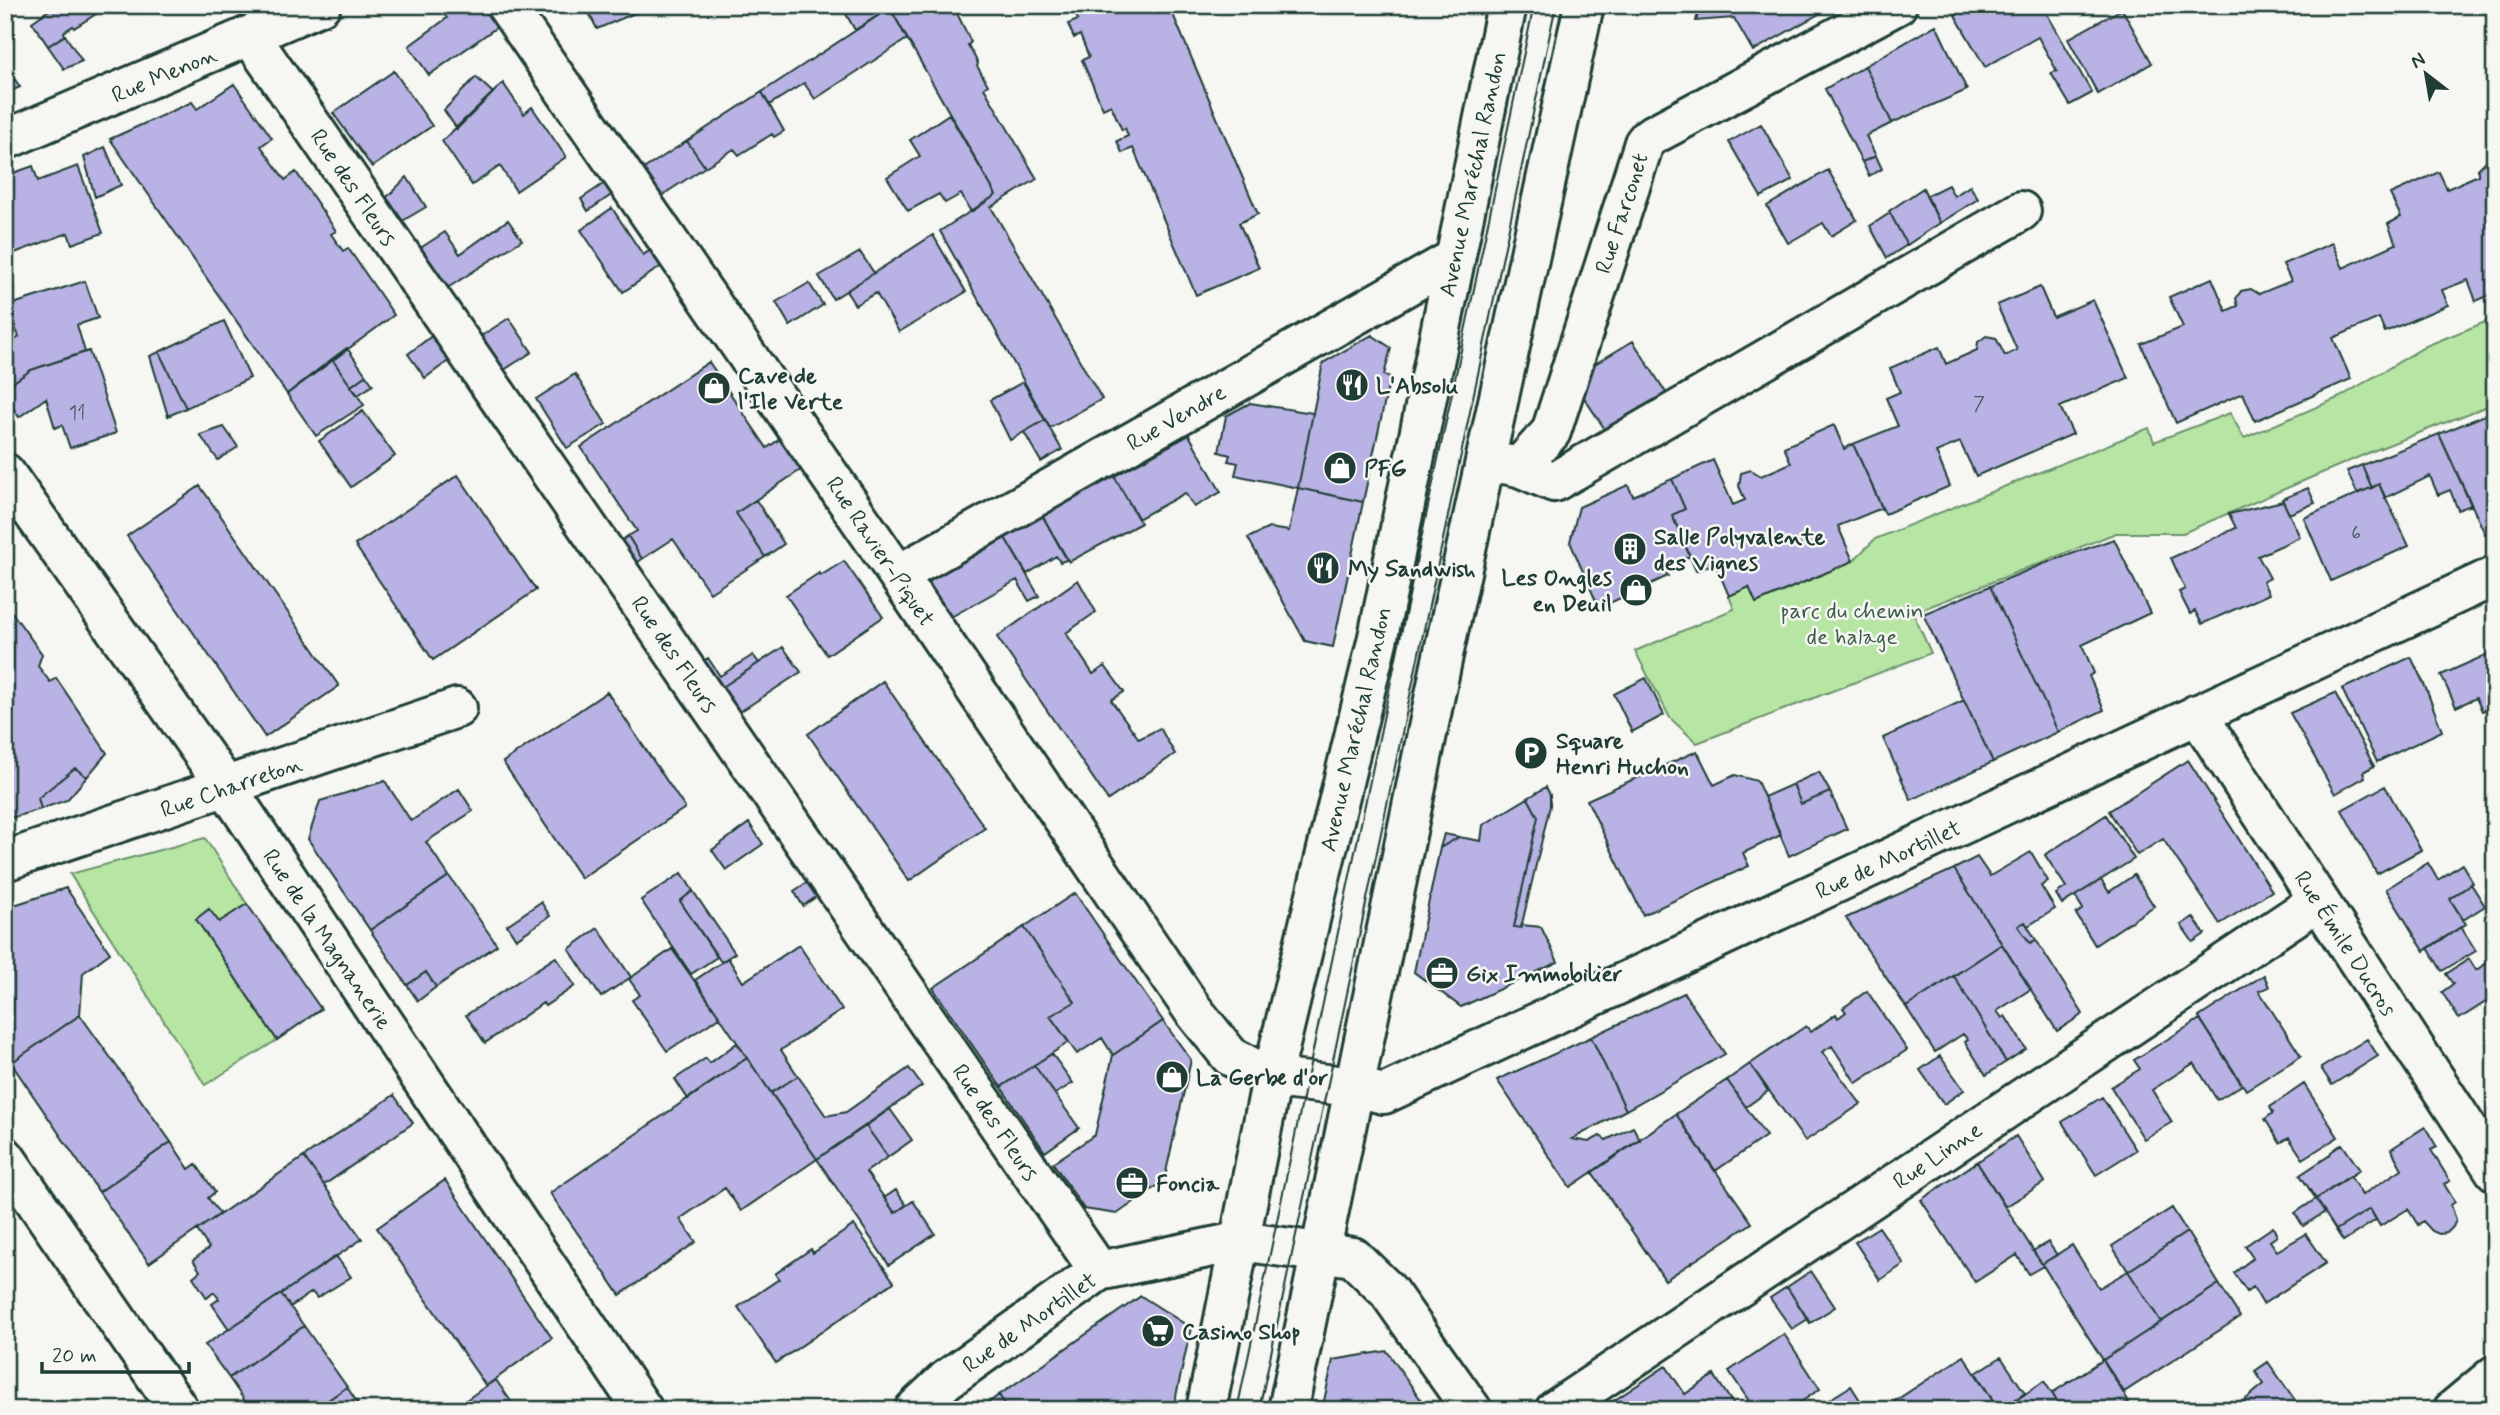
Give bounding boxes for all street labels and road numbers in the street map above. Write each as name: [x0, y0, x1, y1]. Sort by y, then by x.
street label: Rue Menon: [108, 40, 222, 111]
street label: Avenue Maréchal Randon: [1433, 49, 1515, 300]
street label: Rue des Fleurs: [302, 124, 403, 253]
street label: Rue Farconet: [1589, 149, 1657, 278]
street label: Rue Vendre: [1122, 378, 1232, 459]
street label: Rue Ravier-Piquet: [818, 471, 941, 633]
street label: Rue des Fleurs: [623, 591, 724, 720]
street label: Avenue Maréchal Randon: [1314, 604, 1400, 855]
street label: Rue Charreton: [157, 750, 306, 826]
street label: Rue de Mortillet: [1811, 814, 1967, 908]
street label: Rue de la Magnanerie: [255, 844, 398, 1037]
street label: Rue Émile Ducros: [2286, 865, 2403, 1023]
street label: Rue des Fleurs: [944, 1059, 1045, 1188]
street label: Rue Linne: [1888, 1116, 1989, 1197]
street label: Rue de Mortillet: [957, 1266, 1103, 1381]

